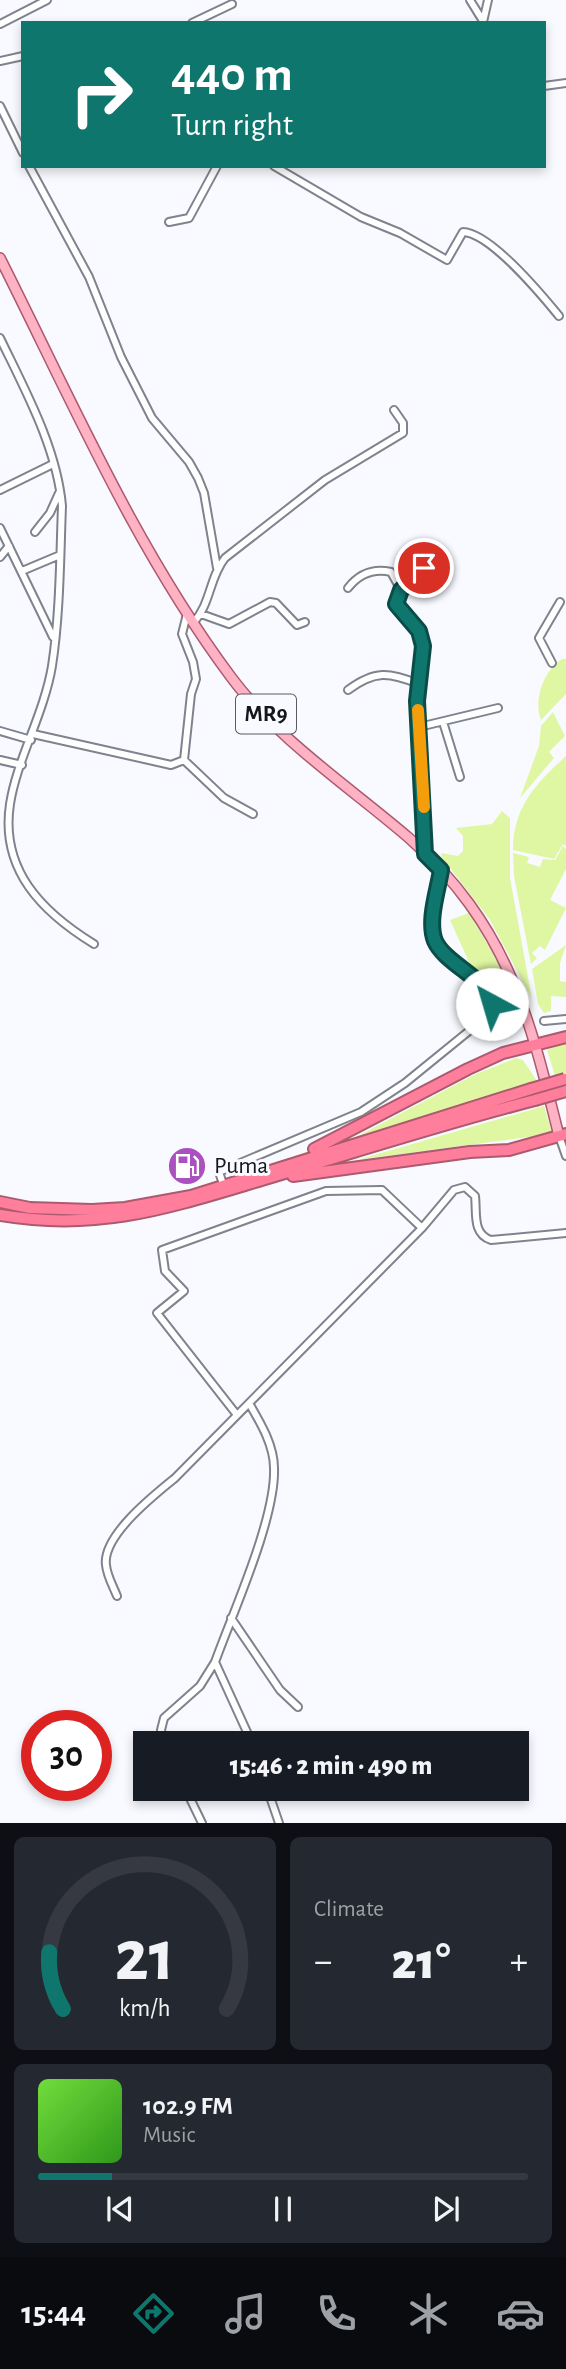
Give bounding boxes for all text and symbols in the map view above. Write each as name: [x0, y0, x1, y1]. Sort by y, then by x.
icon: right: [56, 49, 147, 140]
text: 440 m: [171, 51, 293, 100]
text: Turn right: [171, 109, 293, 141]
pin: [394, 538, 454, 598]
icon: arrive: [405, 549, 443, 587]
road number: MR9: [236, 694, 296, 734]
position arrow: [455, 967, 529, 1041]
fuel station icon: Puma: [166, 1145, 208, 1187]
place label: Puma: [214, 1154, 268, 1178]
speed limit sign: 30: [21, 1710, 112, 1801]
text: 15:46 · 2 min · 490 m: [230, 1753, 432, 1779]
text: Climate: [314, 1898, 384, 1921]
text: 21: [115, 1922, 175, 1995]
text: 21°: [391, 1936, 451, 1988]
text: −: [314, 1943, 332, 1981]
text: +: [510, 1943, 528, 1981]
text: km/h: [119, 1996, 171, 2021]
text: 102.9 FM: [143, 2093, 233, 2119]
text: Music: [143, 2124, 195, 2147]
icon: previous: [101, 2190, 139, 2228]
icon: pause: [264, 2190, 302, 2228]
icon: next: [427, 2190, 465, 2228]
icon: directions: [129, 2289, 178, 2338]
icon: music: [221, 2289, 270, 2338]
icon: phone: [312, 2289, 361, 2338]
icon: climate: [404, 2289, 453, 2338]
icon: car: [496, 2289, 545, 2338]
text: 15:44: [21, 2297, 86, 2329]

